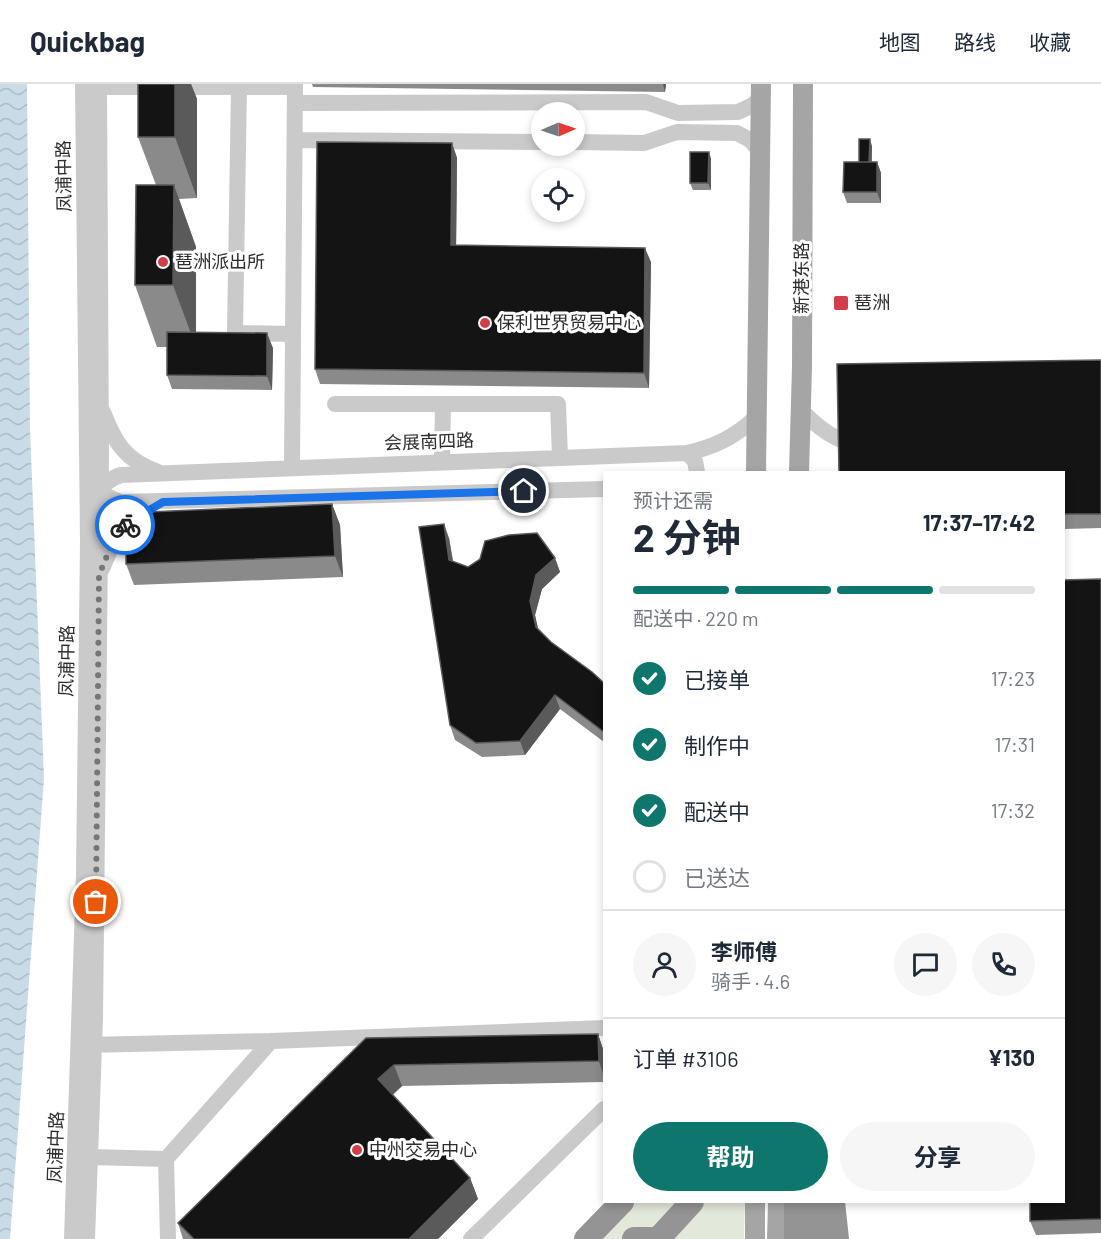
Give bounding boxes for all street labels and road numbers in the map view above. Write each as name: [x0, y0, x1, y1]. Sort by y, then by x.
street label: 凤浦中路: [51, 140, 75, 212]
street label: 新港东路: [790, 242, 812, 314]
street label: 会展南四路: [384, 428, 474, 454]
street label: 凤浦中路: [54, 625, 78, 697]
street label: 凤浦中路: [43, 1111, 67, 1183]

